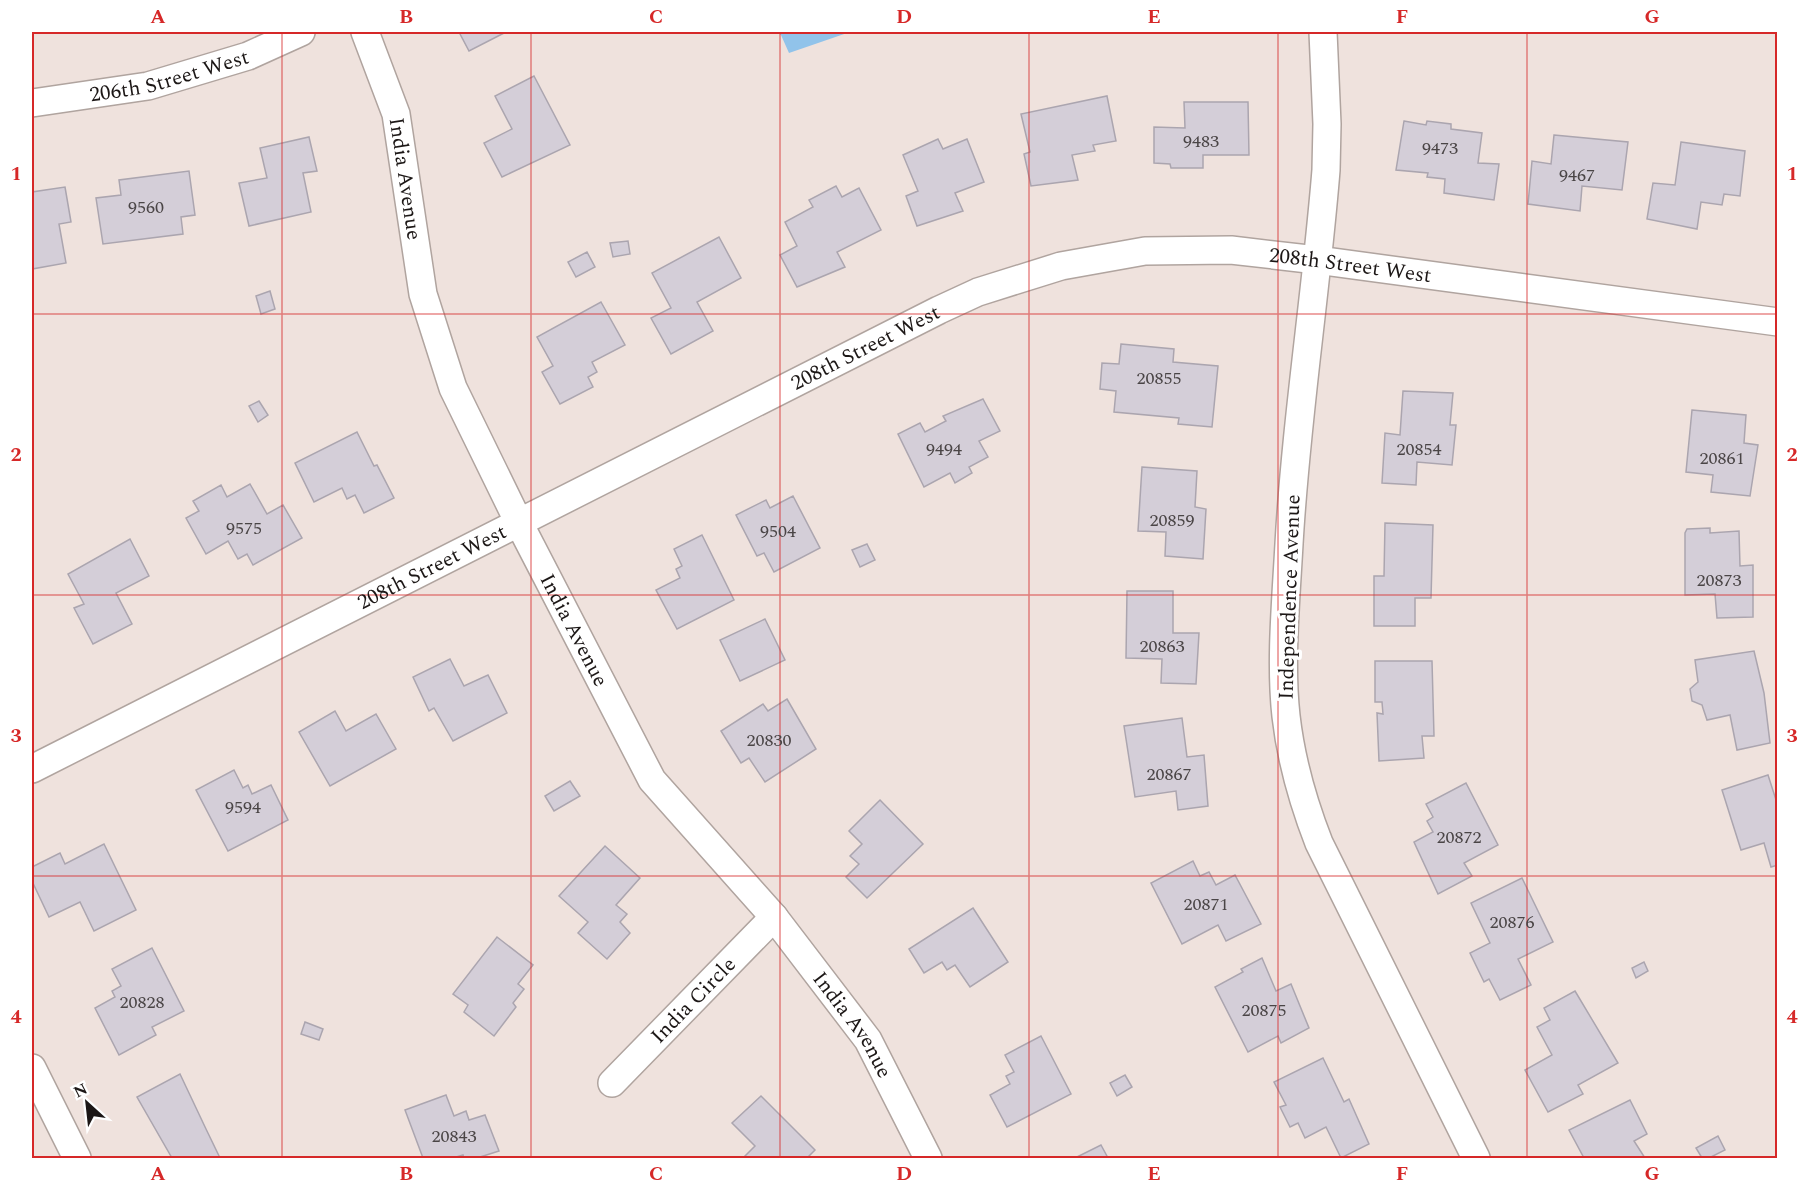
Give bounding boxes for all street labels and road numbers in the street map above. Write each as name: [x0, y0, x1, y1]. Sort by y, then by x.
street label: 206th Street West: [87, 42, 253, 111]
street label: India Avenue: [380, 115, 430, 242]
street label: 208th Street West: [1267, 240, 1433, 292]
street label: 208th Street West: [786, 297, 946, 399]
street label: Independence Avenue: [1270, 494, 1310, 700]
street label: 208th Street West: [352, 516, 512, 619]
street label: India Avenue: [531, 568, 616, 693]
street label: India Circle: [644, 950, 744, 1052]
street label: India Avenue: [804, 965, 900, 1084]

